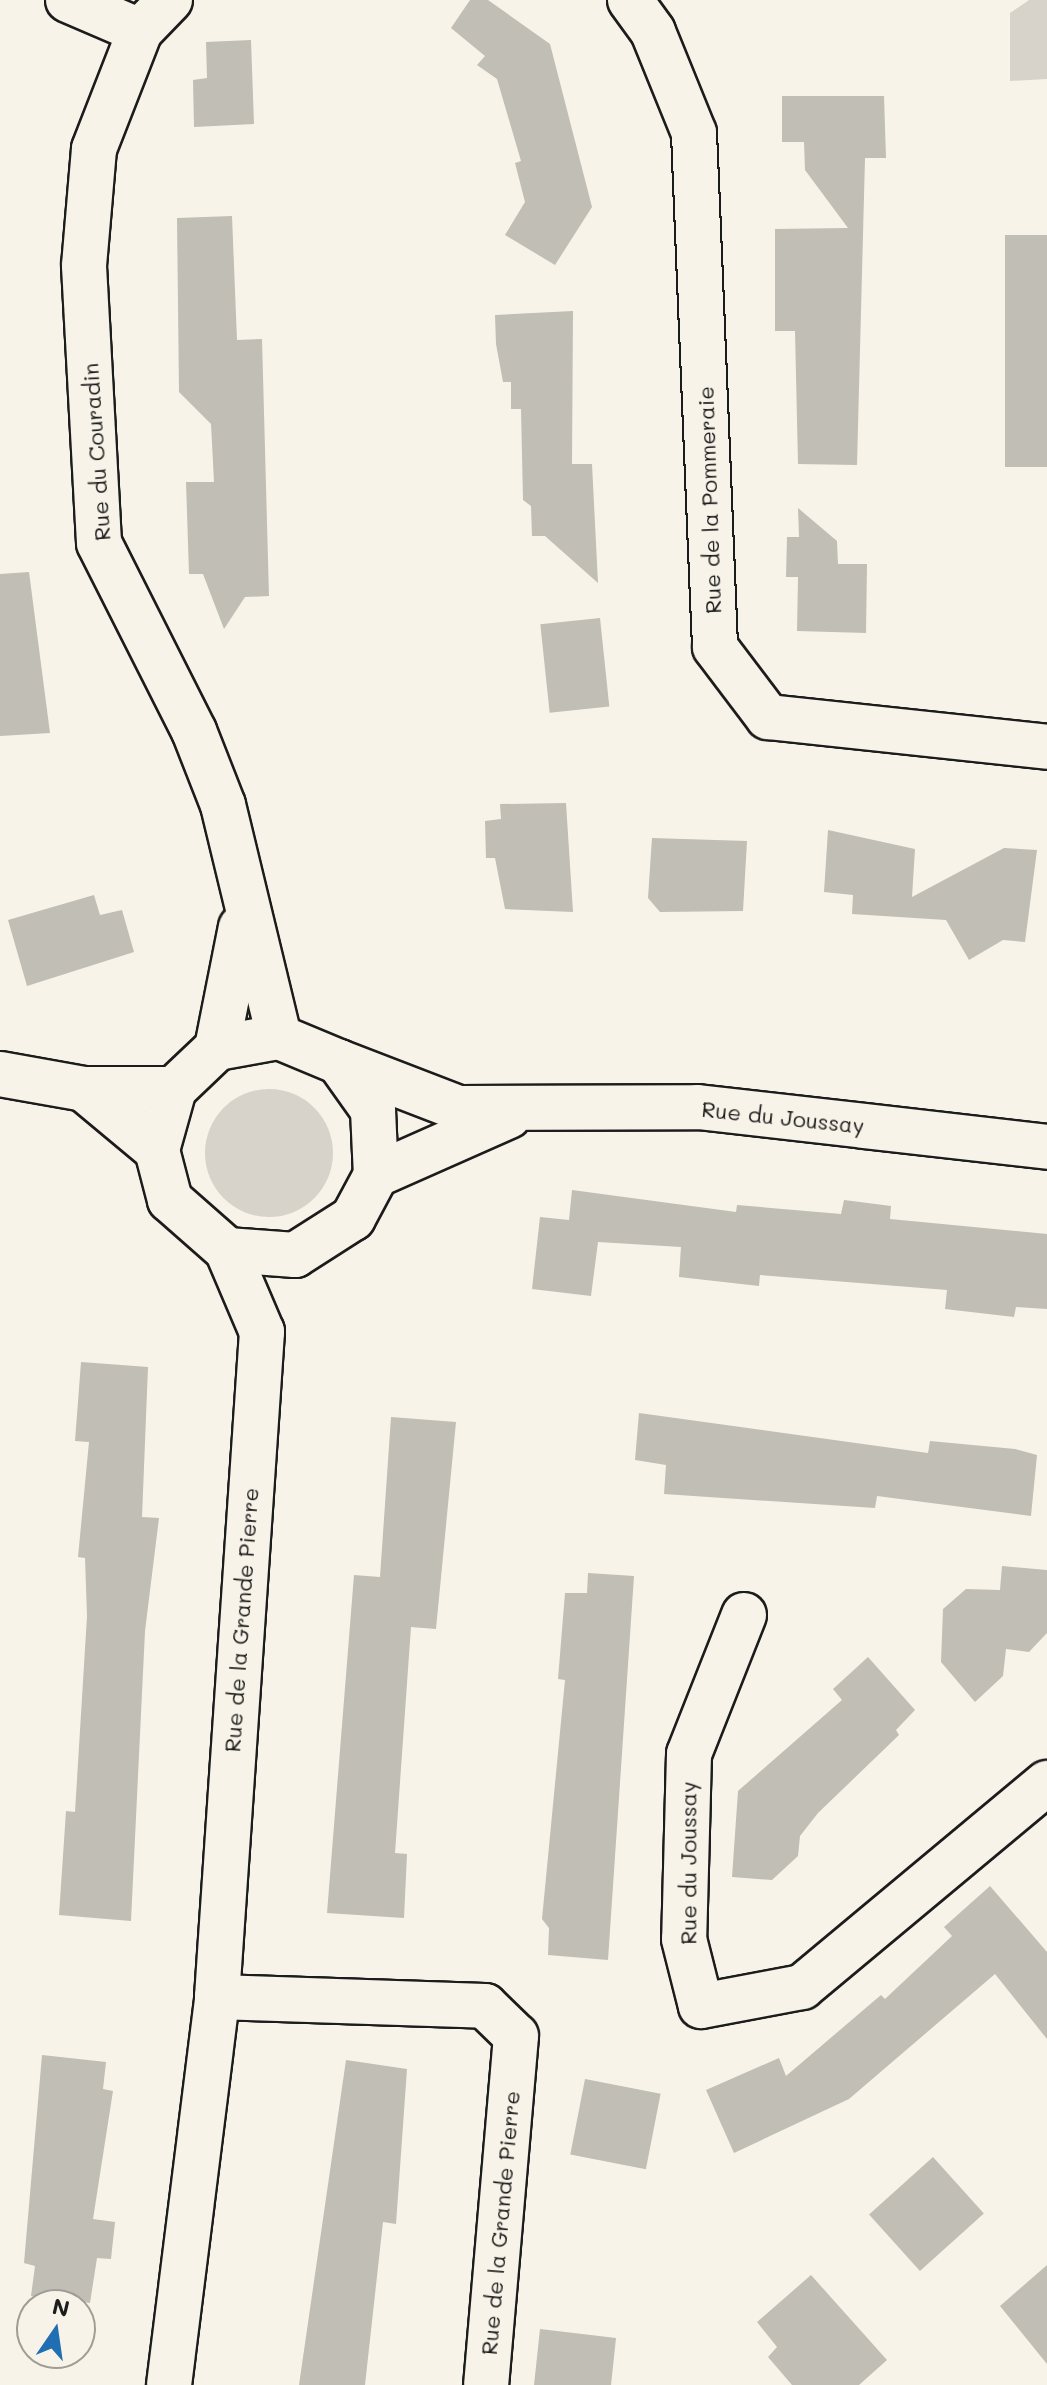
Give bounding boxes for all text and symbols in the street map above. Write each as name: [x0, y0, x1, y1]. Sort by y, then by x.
street label: Rue du Couradin: [77, 362, 115, 542]
street label: Rue de la Pommeraie: [692, 386, 726, 614]
street label: Rue du Joussay: [700, 1095, 866, 1139]
street label: Rue de la Grande Pierre: [219, 1487, 263, 1753]
street label: Rue du Joussay: [675, 1781, 701, 1945]
street label: Rue de la Grande Pierre: [475, 2090, 525, 2356]
north arrow: [16, 2289, 96, 2369]
text: N: [50, 2291, 72, 2323]

